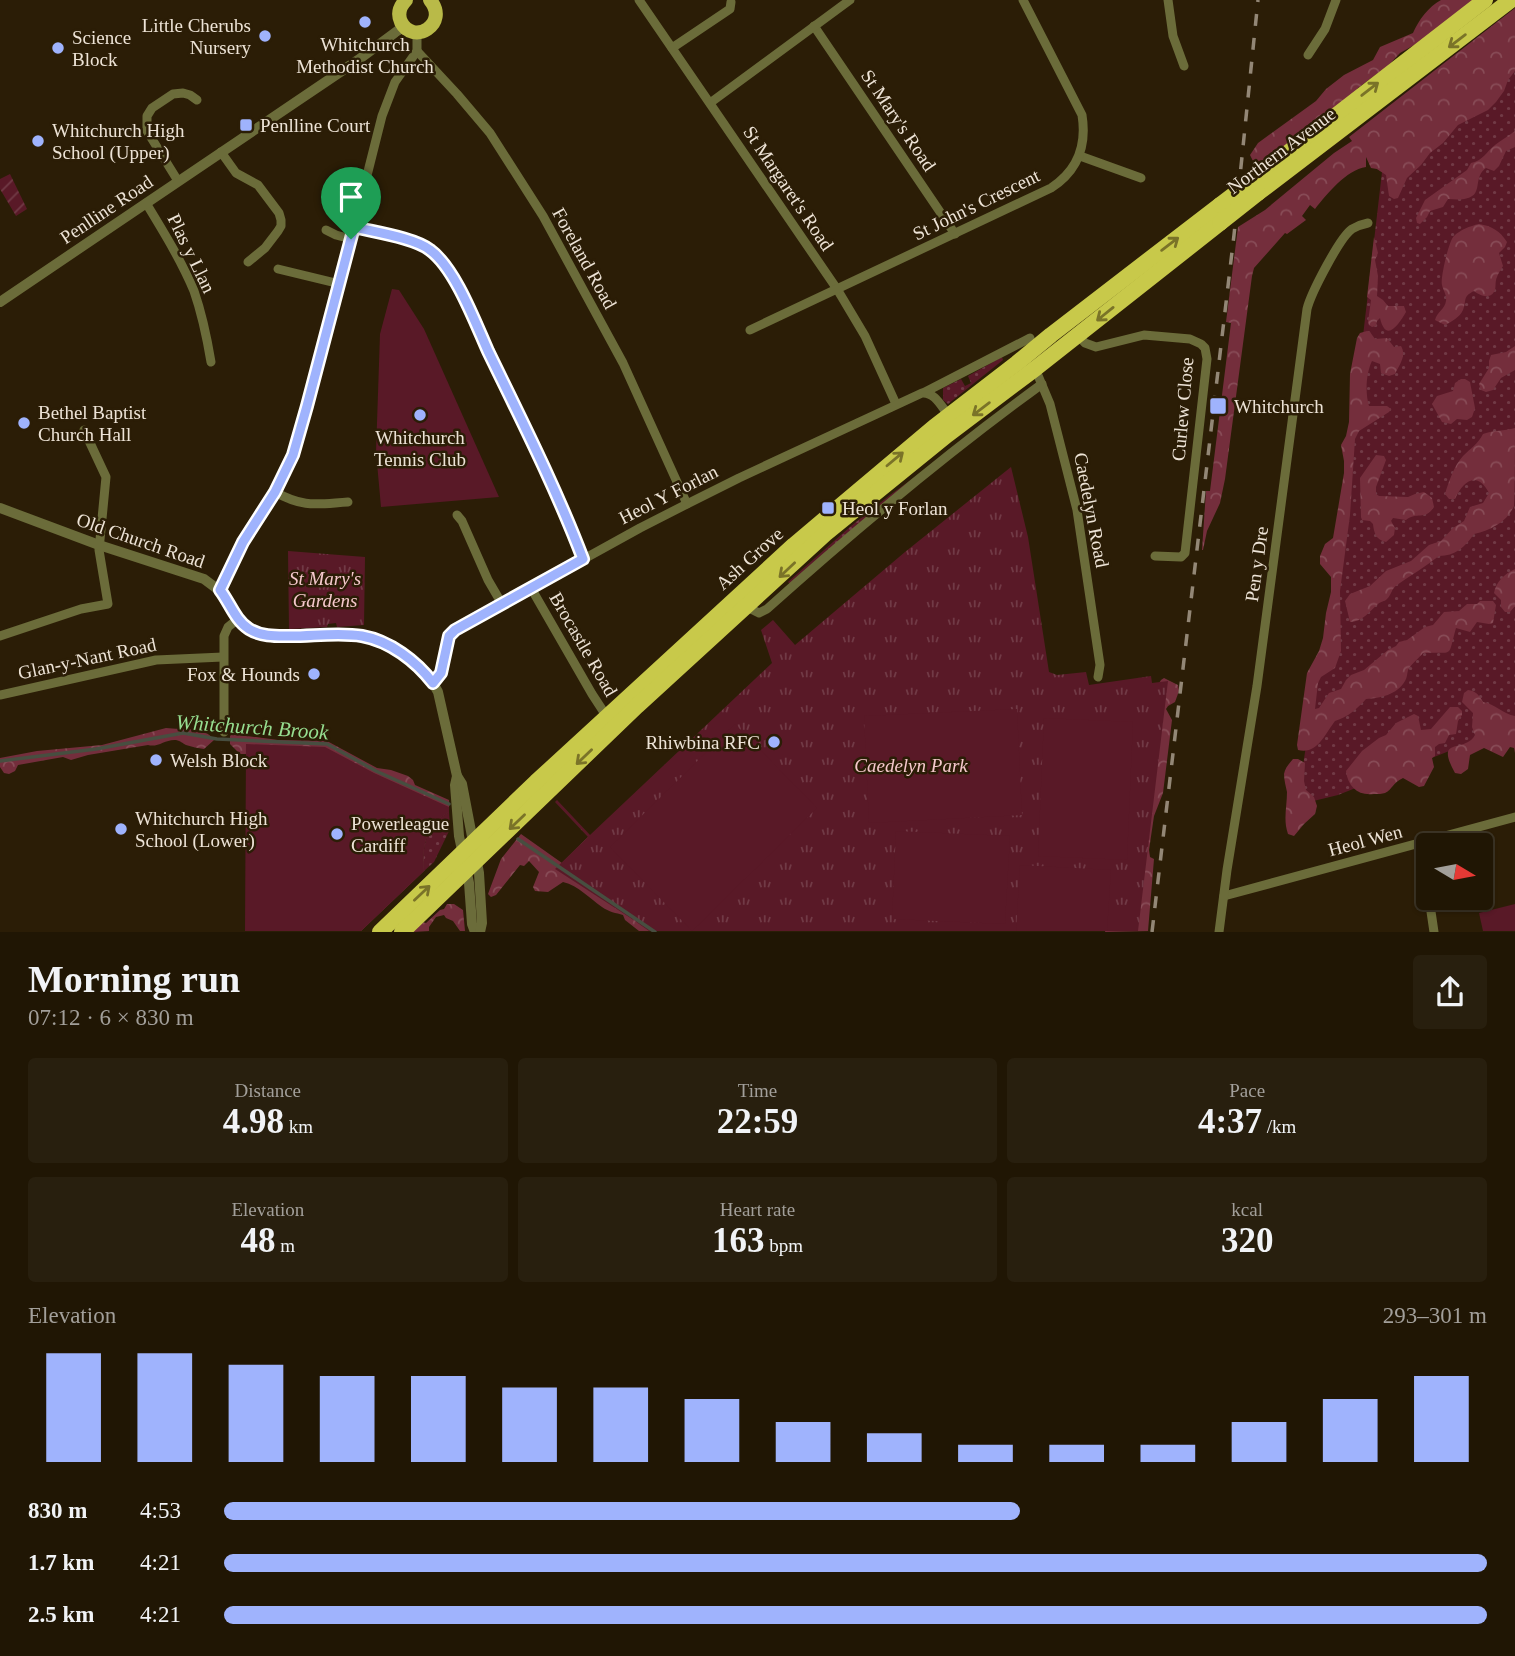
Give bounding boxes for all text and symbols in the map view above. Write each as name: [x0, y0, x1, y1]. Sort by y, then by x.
marker: Whitchurch Methodist Church: [357, 14, 373, 30]
place label: Little Cherubs Nursery: [142, 15, 251, 58]
place label: Science Block: [72, 27, 131, 70]
marker: Little Cherubs Nursery: [257, 28, 273, 44]
place label: Whitchurch Methodist Church: [296, 34, 434, 77]
one-way arrow: [1448, 34, 1467, 49]
marker: Science Block: [50, 40, 66, 56]
street label: St Mary's Road: [857, 66, 940, 175]
one-way arrow: [1360, 82, 1379, 97]
street label: Northern Avenue: [1223, 103, 1340, 198]
place label: Penlline Court: [260, 115, 371, 136]
marker: Penlline Court: [238, 117, 254, 133]
place label: Whitchurch High School (Upper): [52, 120, 185, 164]
street label: St Margaret's Road: [739, 122, 838, 255]
marker: Whitchurch High School (Upper): [30, 133, 46, 149]
street label: St John's Crescent: [909, 164, 1044, 244]
pin: [321, 167, 381, 239]
street label: Penlline Road: [56, 170, 157, 248]
icon: arrive: [332, 178, 370, 216]
street label: Foreland Road: [548, 204, 621, 313]
street label: Plas y Llan: [163, 210, 220, 297]
one-way arrow: [1161, 237, 1180, 252]
one-way arrow: [1096, 306, 1114, 322]
street label: Curlew Close: [1168, 356, 1197, 462]
marker: Whitchurch: [1208, 396, 1228, 416]
place label: Whitchurch: [1234, 396, 1324, 417]
place label: Bethel Baptist Church Hall: [38, 402, 147, 445]
one-way arrow: [973, 402, 991, 417]
marker: Whitchurch Tennis Club: [412, 407, 428, 423]
marker: Bethel Baptist Church Hall: [16, 415, 32, 431]
place label: Whitchurch Tennis Club: [374, 427, 466, 470]
one-way arrow: [886, 451, 904, 467]
street label: Caedelyn Road: [1070, 451, 1113, 570]
street label: Heol Y Forlan: [615, 460, 722, 528]
place label: Heol y Forlan: [842, 498, 948, 519]
marker: Heol y Forlan: [820, 500, 836, 516]
street label: Old Church Road: [74, 509, 208, 572]
street label: Ash Grove: [712, 523, 787, 594]
street label: Pen y Dre: [1241, 525, 1272, 603]
one-way arrow: [779, 561, 796, 578]
park label: St Mary's Gardens: [289, 568, 361, 611]
street label: Brocastle Road: [545, 589, 622, 700]
street label: Glan-y-Nant Road: [16, 633, 159, 683]
place label: Fox & Hounds: [187, 664, 300, 685]
marker: Fox & Hounds: [306, 666, 322, 682]
water label: Whitchurch Brook: [175, 710, 330, 744]
place label: Rhiwbina RFC: [645, 732, 760, 753]
marker: Rhiwbina RFC: [766, 734, 782, 750]
one-way arrow: [576, 749, 593, 766]
place label: Welsh Block: [170, 750, 268, 771]
marker: Welsh Block: [148, 752, 164, 768]
park label: Caedelyn Park: [854, 755, 968, 776]
place label: Whitchurch High School (Lower): [135, 808, 268, 852]
place label: Powerleague Cardiff: [351, 813, 449, 856]
one-way arrow: [509, 814, 526, 831]
street label: Heol Wen: [1326, 820, 1405, 860]
marker: Whitchurch High School (Lower): [113, 821, 129, 837]
marker: Powerleague Cardiff: [329, 826, 345, 842]
north arrow: [1416, 833, 1493, 910]
map controls: [1416, 833, 1493, 910]
one-way arrow: [413, 884, 430, 901]
button: share: [1413, 955, 1487, 1029]
text: Morning run: [28, 958, 240, 1000]
text: 07:12 · 6 × 830 m: [28, 1005, 194, 1030]
text: Distance: [235, 1080, 301, 1101]
text: Time: [738, 1080, 777, 1101]
text: Pace: [1229, 1080, 1265, 1101]
text: 4.98: [223, 1102, 284, 1141]
text: 22:59: [717, 1102, 798, 1141]
text: 4:37: [1198, 1102, 1262, 1141]
text: km: [284, 1116, 313, 1137]
text: /km: [1262, 1116, 1296, 1137]
text: Elevation: [231, 1199, 304, 1220]
text: Heart rate: [720, 1199, 795, 1220]
text: kcal: [1231, 1199, 1263, 1220]
text: 48: [241, 1221, 276, 1260]
text: 163: [712, 1221, 764, 1260]
text: 320: [1221, 1221, 1273, 1260]
text: m: [276, 1235, 295, 1256]
text: bpm: [764, 1235, 803, 1256]
text: Elevation: [28, 1303, 116, 1328]
text: 293–301 m: [1383, 1303, 1487, 1328]
text: 830 m: [28, 1498, 87, 1523]
text: 4:53: [140, 1498, 181, 1523]
text: 1.7 km: [28, 1550, 94, 1575]
text: 4:21: [140, 1550, 181, 1575]
text: 2.5 km: [28, 1602, 94, 1627]
text: 4:21: [140, 1602, 181, 1627]

